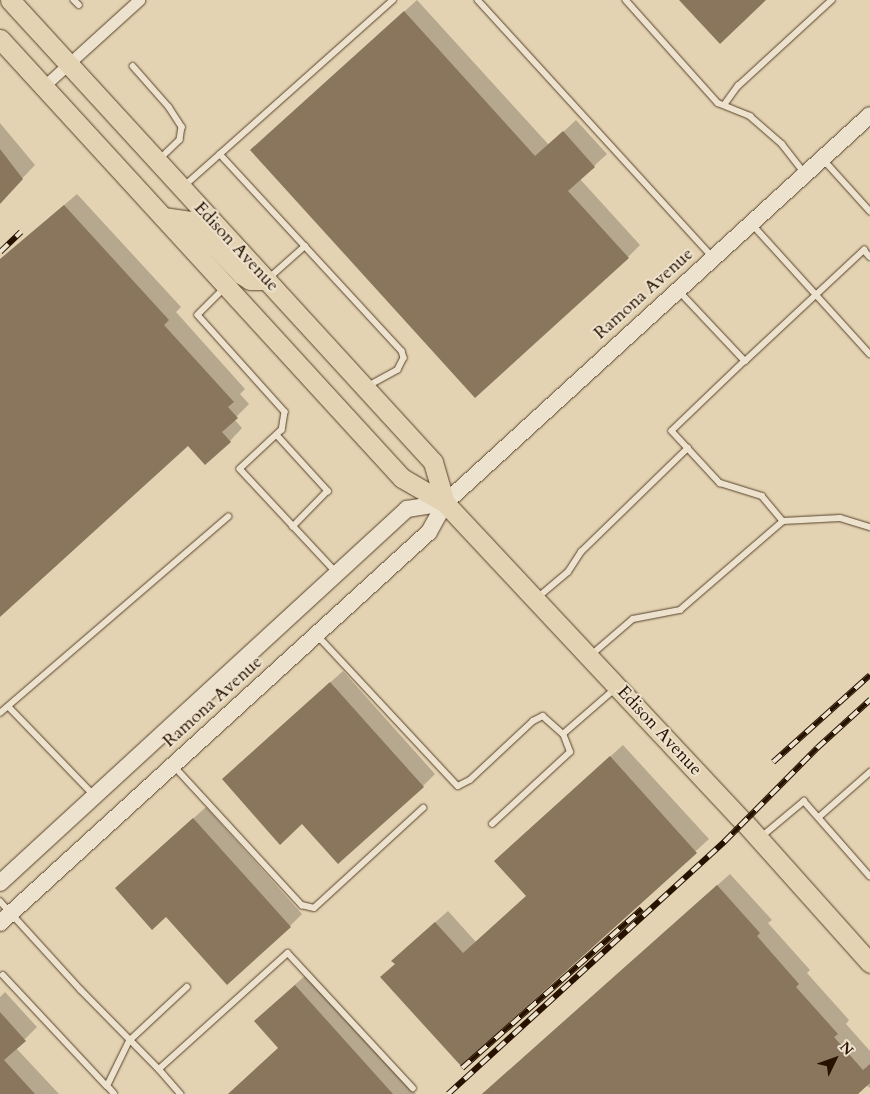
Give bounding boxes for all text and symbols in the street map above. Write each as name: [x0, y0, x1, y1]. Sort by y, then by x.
street label: Edison Avenue: [189, 198, 283, 296]
street label: Ramona Avenue: [590, 244, 698, 344]
street label: Ramona Avenue: [159, 652, 267, 752]
street label: Edison Avenue: [612, 682, 706, 780]
north arrow: [810, 1034, 860, 1084]
text: N: [835, 1038, 858, 1060]

